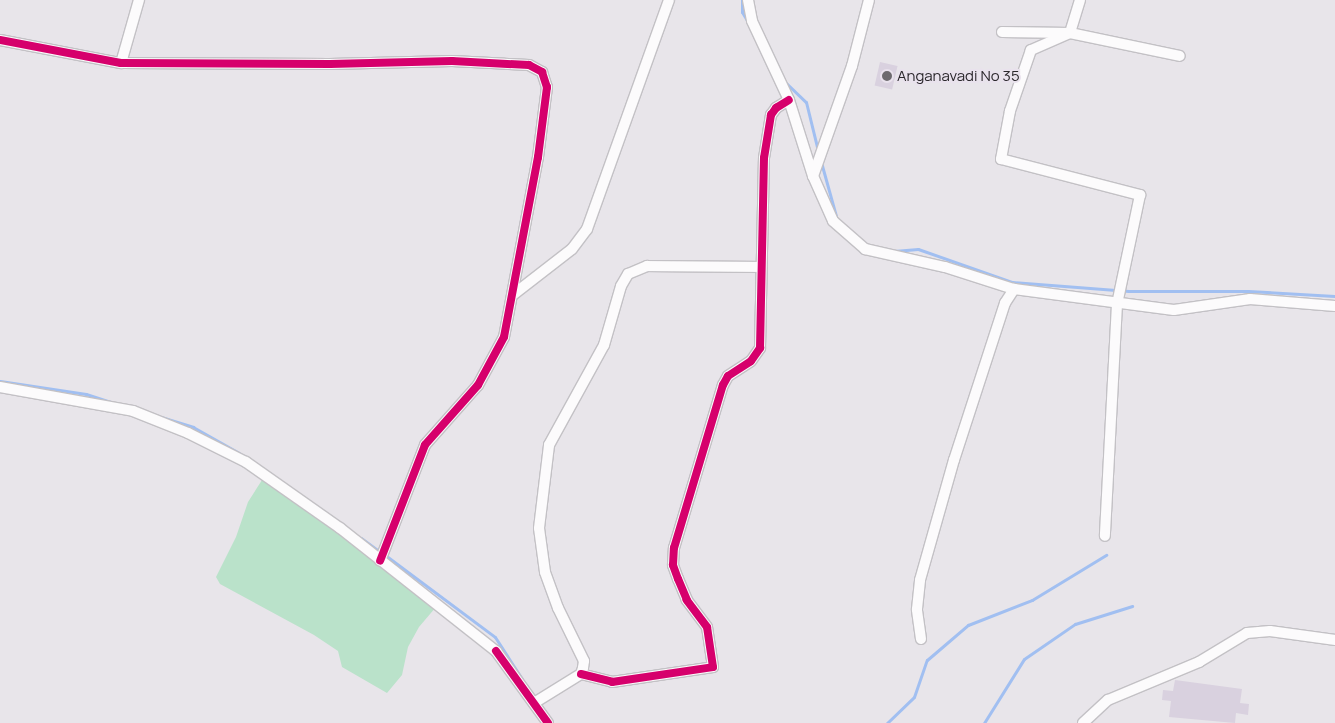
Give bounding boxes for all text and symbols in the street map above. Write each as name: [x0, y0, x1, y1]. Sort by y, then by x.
place label: Anganavadi No 35: [897, 67, 1020, 85]
marker: Anganavadi No 35: [881, 70, 893, 82]

